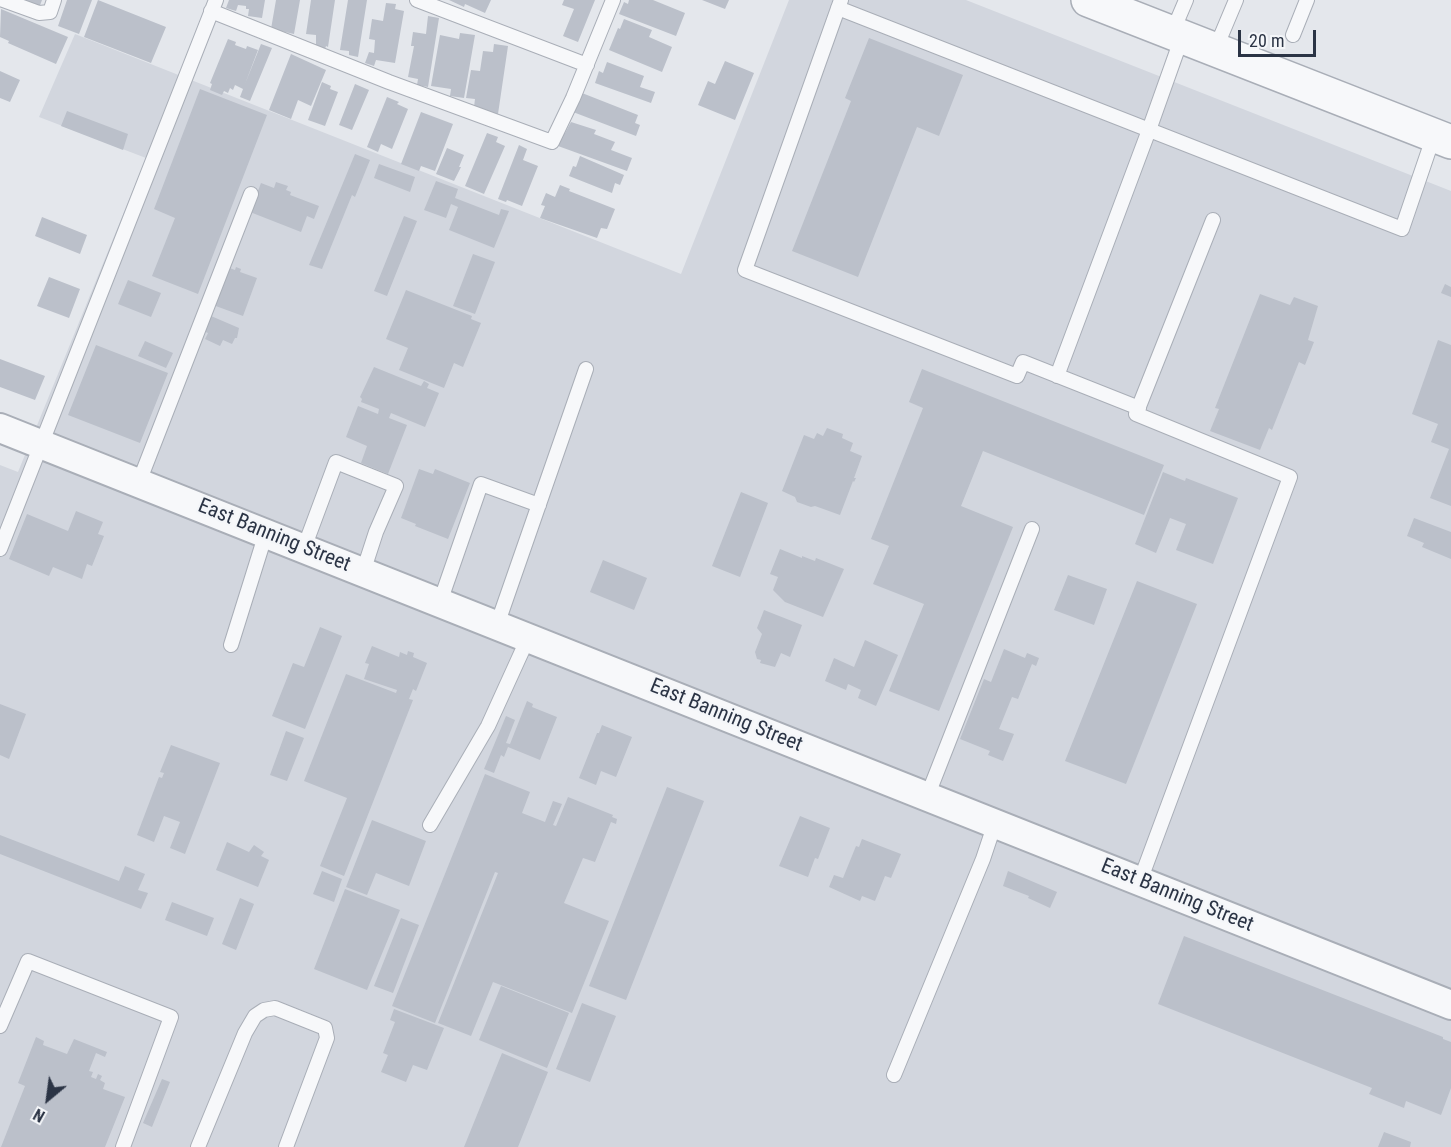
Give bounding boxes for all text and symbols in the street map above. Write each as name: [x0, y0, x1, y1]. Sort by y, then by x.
scale bar: [1241, 18, 1319, 56]
text: 20 m: [1249, 30, 1284, 51]
street label: East Banning Street: [194, 494, 354, 578]
street label: East Banning Street: [646, 674, 806, 758]
street label: East Banning Street: [1097, 854, 1257, 938]
north arrow: [18, 1069, 78, 1129]
text: N: [30, 1105, 48, 1126]

